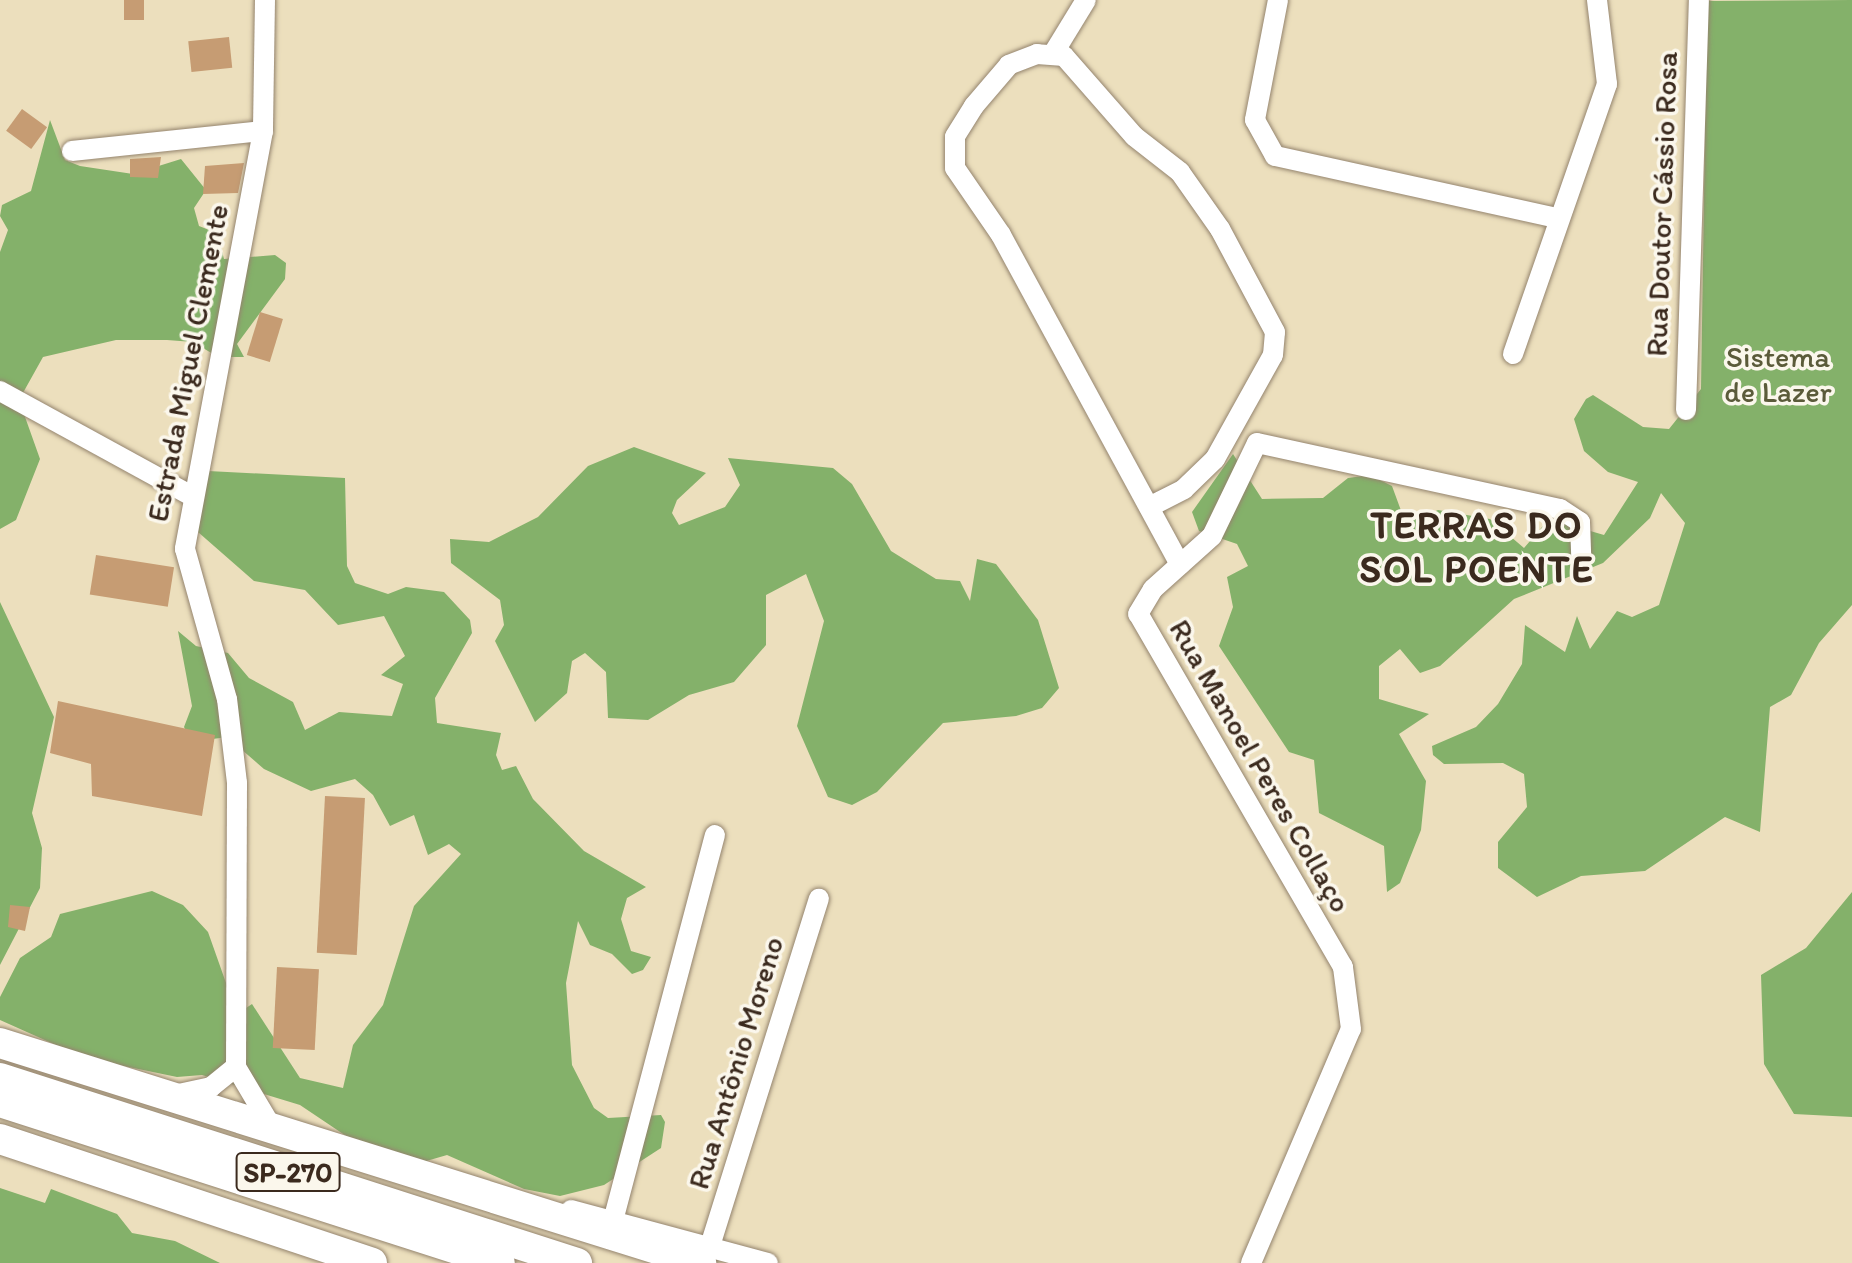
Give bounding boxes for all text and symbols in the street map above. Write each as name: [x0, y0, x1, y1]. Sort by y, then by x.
street label: Rua Doutor Cássio Rosa: [1639, 51, 1685, 357]
street label: Estrada Miguel Clemente: [140, 201, 236, 525]
park label: Sistema de Lazer: [1724, 339, 1832, 410]
district label: TERRAS DO SOL POENTE: [1359, 503, 1595, 592]
street label: Rua Manoel Peres Collaço: [1162, 614, 1358, 918]
street label: Rua Antônio Moreno: [680, 932, 792, 1194]
road number: SP-270: [234, 1148, 342, 1196]

